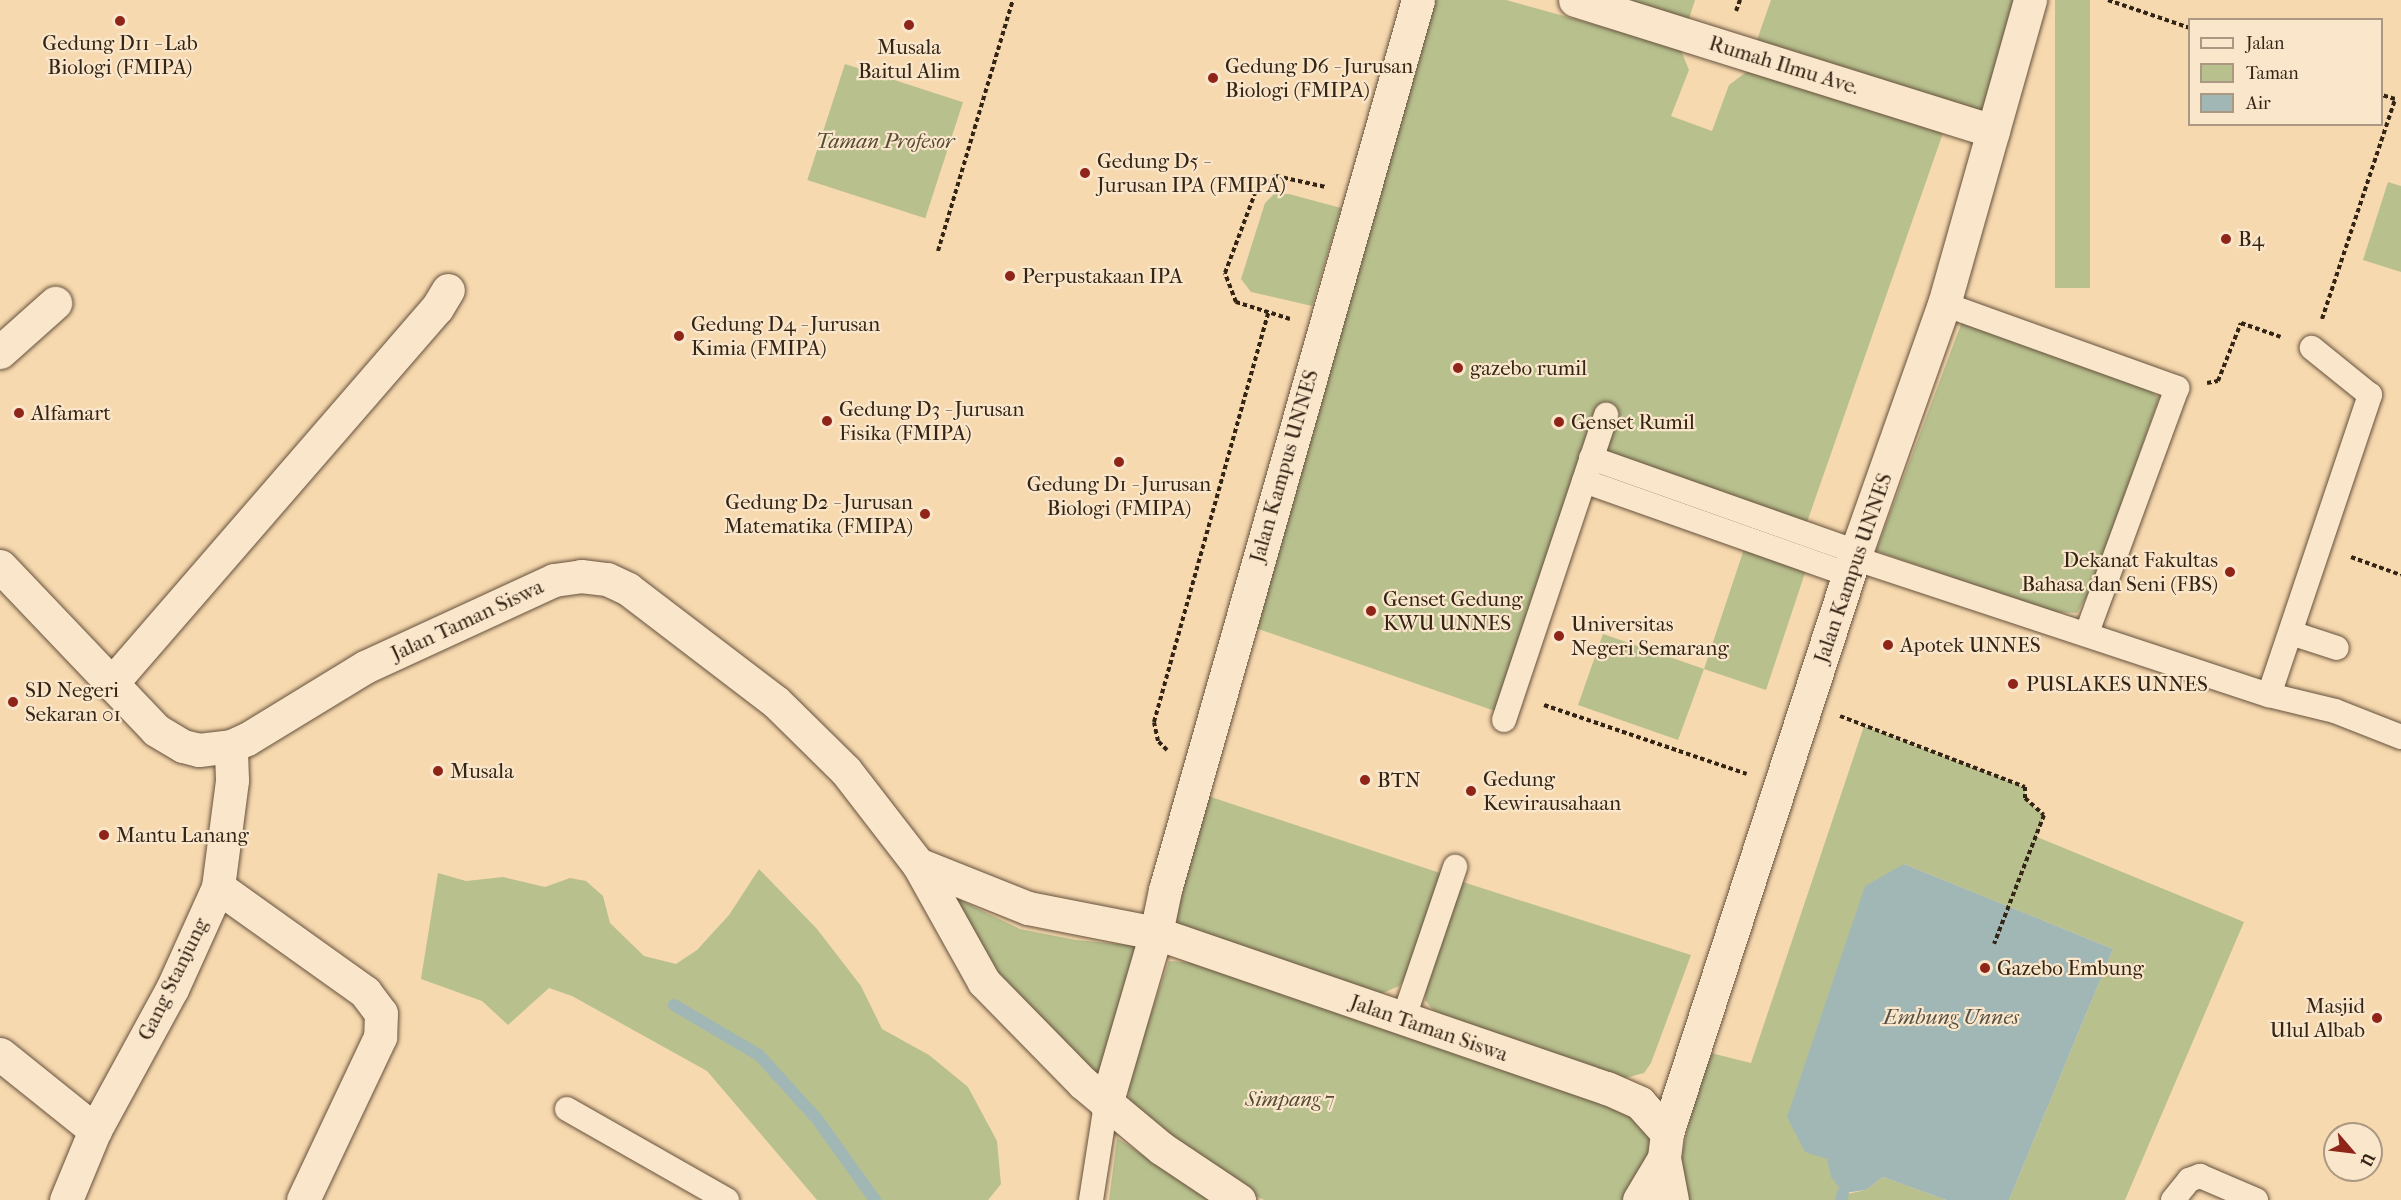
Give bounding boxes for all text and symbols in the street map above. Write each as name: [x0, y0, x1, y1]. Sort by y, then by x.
marker: Gedung D11 - Lab Biologi (FMIPA): [113, 14, 127, 28]
marker: Musala Baitul Alim: [902, 18, 916, 32]
legend: [2188, 18, 2383, 126]
place label: Gedung D11 - Lab Biologi (FMIPA): [42, 30, 198, 80]
street label: Rumah Ilmu Ave.: [1706, 30, 1862, 100]
text: Jalan: [2246, 33, 2284, 54]
place label: Musala Baitul Alim: [858, 34, 960, 84]
place label: Gedung D6 - Jurusan Biologi (FMIPA): [1225, 53, 1413, 103]
text: Taman: [2246, 63, 2299, 84]
marker: Gedung D6 - Jurusan Biologi (FMIPA): [1206, 71, 1220, 85]
text: Air: [2246, 93, 2271, 114]
park label: Taman Profesor: [816, 128, 954, 154]
place label: Gedung D5 - Jurusan IPA (FMIPA): [1097, 148, 1286, 198]
marker: Gedung D5 - Jurusan IPA (FMIPA): [1078, 166, 1092, 180]
place label: B4: [2238, 226, 2264, 252]
marker: B4: [2219, 232, 2233, 246]
place label: Perpustakaan IPA: [1022, 263, 1183, 289]
marker: Perpustakaan IPA: [1003, 269, 1017, 283]
place label: Gedung D4 - Jurusan Kimia (FMIPA): [691, 311, 880, 361]
marker: Gedung D4 - Jurusan Kimia (FMIPA): [672, 329, 686, 343]
place label: gazebo rumil: [1470, 355, 1587, 381]
marker: gazebo rumil: [1451, 361, 1465, 375]
street label: Jalan Kampus UNNES: [1244, 367, 1324, 565]
place label: Gedung D3 - Jurusan Fisika (FMIPA): [839, 396, 1024, 446]
place label: Alfamart: [31, 400, 111, 426]
marker: Alfamart: [12, 406, 26, 420]
place label: Genset Rumil: [1571, 409, 1695, 435]
marker: Gedung D3 - Jurusan Fisika (FMIPA): [820, 414, 834, 428]
marker: Genset Rumil: [1552, 415, 1566, 429]
marker: Gedung D1 - Jurusan Biologi (FMIPA): [1112, 455, 1126, 469]
street label: Jalan Kampus UNNES: [1809, 470, 1897, 666]
place label: Gedung D1 - Jurusan Biologi (FMIPA): [1027, 471, 1211, 521]
place label: Gedung D2 - Jurusan Matematika (FMIPA): [724, 489, 913, 539]
marker: Gedung D2 - Jurusan Matematika (FMIPA): [918, 507, 932, 521]
place label: Dekanat Fakultas Bahasa dan Seni (FBS): [2021, 547, 2218, 597]
marker: Dekanat Fakultas Bahasa dan Seni (FBS): [2223, 565, 2237, 579]
street label: Jalan Taman Siswa: [387, 574, 547, 666]
place label: Genset Gedung KWU UNNES: [1383, 586, 1523, 636]
marker: Genset Gedung KWU UNNES: [1364, 604, 1378, 618]
place label: Universitas Negeri Semarang: [1571, 611, 1729, 661]
marker: Universitas Negeri Semarang: [1552, 629, 1566, 643]
place label: Apotek UNNES: [1900, 632, 2041, 658]
marker: Apotek UNNES: [1881, 638, 1895, 652]
place label: PUSLAKES UNNES: [2026, 671, 2208, 697]
marker: PUSLAKES UNNES: [2004, 675, 2022, 693]
place label: SD Negeri Sekaran 01: [25, 677, 121, 727]
marker: SD Negeri Sekaran 01: [6, 695, 20, 709]
place label: Musala: [450, 758, 514, 784]
marker: Musala: [431, 764, 445, 778]
place label: Gedung Kewirausahaan: [1483, 766, 1621, 816]
place label: BTN: [1377, 767, 1421, 793]
marker: BTN: [1358, 773, 1372, 787]
marker: Gedung Kewirausahaan: [1464, 784, 1478, 798]
place label: Mantu Lanang: [116, 822, 249, 848]
marker: Mantu Lanang: [97, 828, 111, 842]
street label: Gang Stanjung: [132, 914, 214, 1044]
place label: Gazebo Embung: [1997, 955, 2144, 981]
marker: Gazebo Embung: [1978, 961, 1992, 975]
street label: Jalan Taman Siswa: [1347, 989, 1511, 1067]
place label: Masjid Ulul Albab: [2270, 993, 2365, 1043]
water label: Embung Unnes: [1883, 1005, 2019, 1031]
marker: Masjid Ulul Albab: [2370, 1011, 2384, 1025]
park label: Simpang 7: [1245, 1086, 1335, 1112]
north arrow: [2323, 1122, 2383, 1182]
text: U: [2356, 1150, 2379, 1170]

